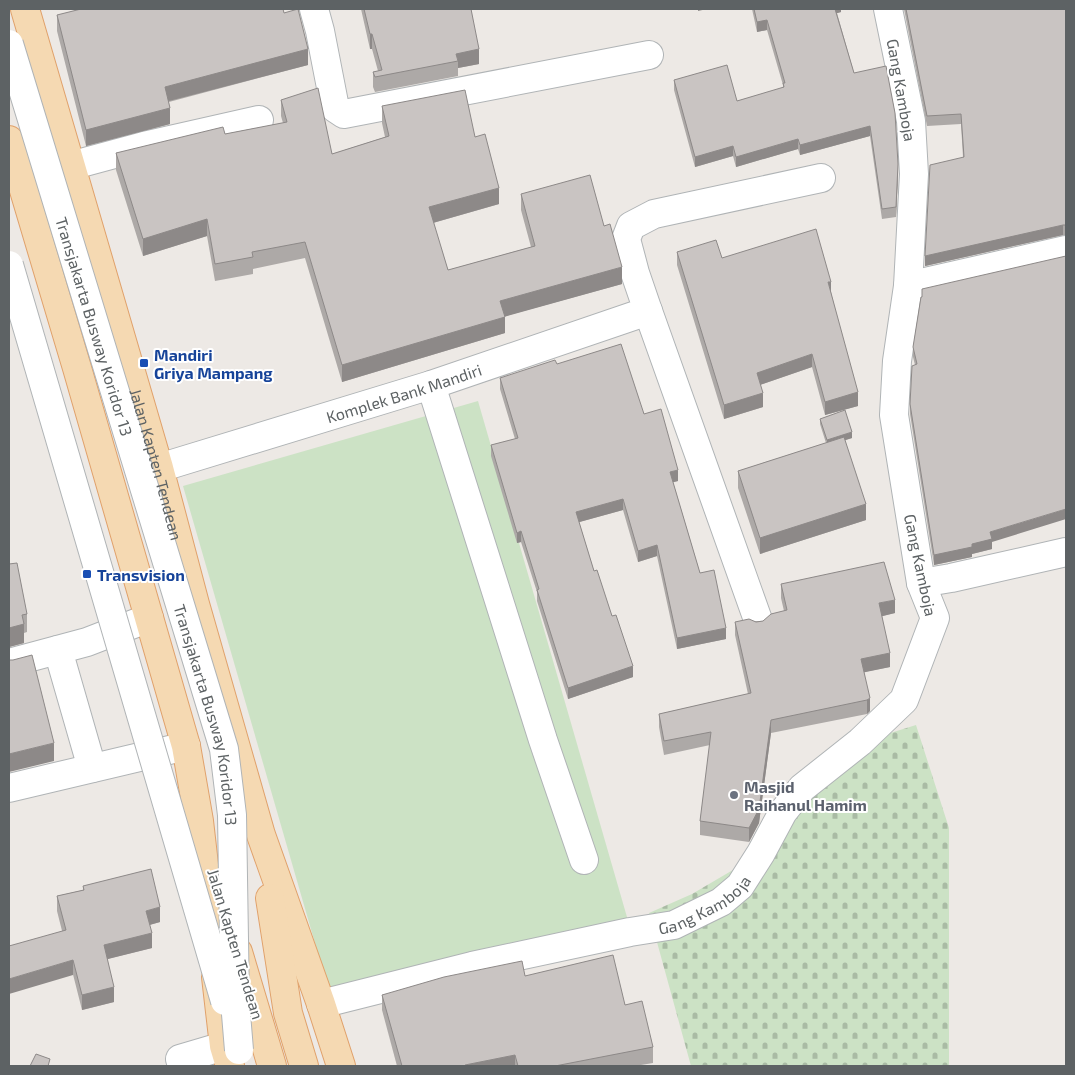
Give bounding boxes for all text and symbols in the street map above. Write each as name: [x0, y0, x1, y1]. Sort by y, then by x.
street label: Gang Kamboja: [883, 37, 920, 143]
street label: Transjakarta Busway Koridor 13: [53, 214, 137, 438]
place label: Mandiri Griya Mampang: [154, 345, 273, 383]
marker: Mandiri Griya Mampang: [138, 357, 150, 369]
street label: Komplek Bank Mandiri: [324, 359, 484, 426]
street label: Jalan Kapten Tendean: [127, 386, 187, 542]
street label: Gang Kamboja: [900, 512, 941, 618]
place label: Transvision: [97, 565, 185, 584]
marker: Transvision: [81, 568, 93, 580]
street label: Transjakarta Busway Koridor 13: [171, 602, 242, 826]
place label: Masjid Raihanul Hamim: [744, 777, 867, 814]
marker: Masjid Raihanul Hamim: [728, 789, 740, 801]
street label: Jalan Kapten Tendean: [204, 866, 268, 1022]
street label: Gang Kamboja: [657, 872, 754, 937]

